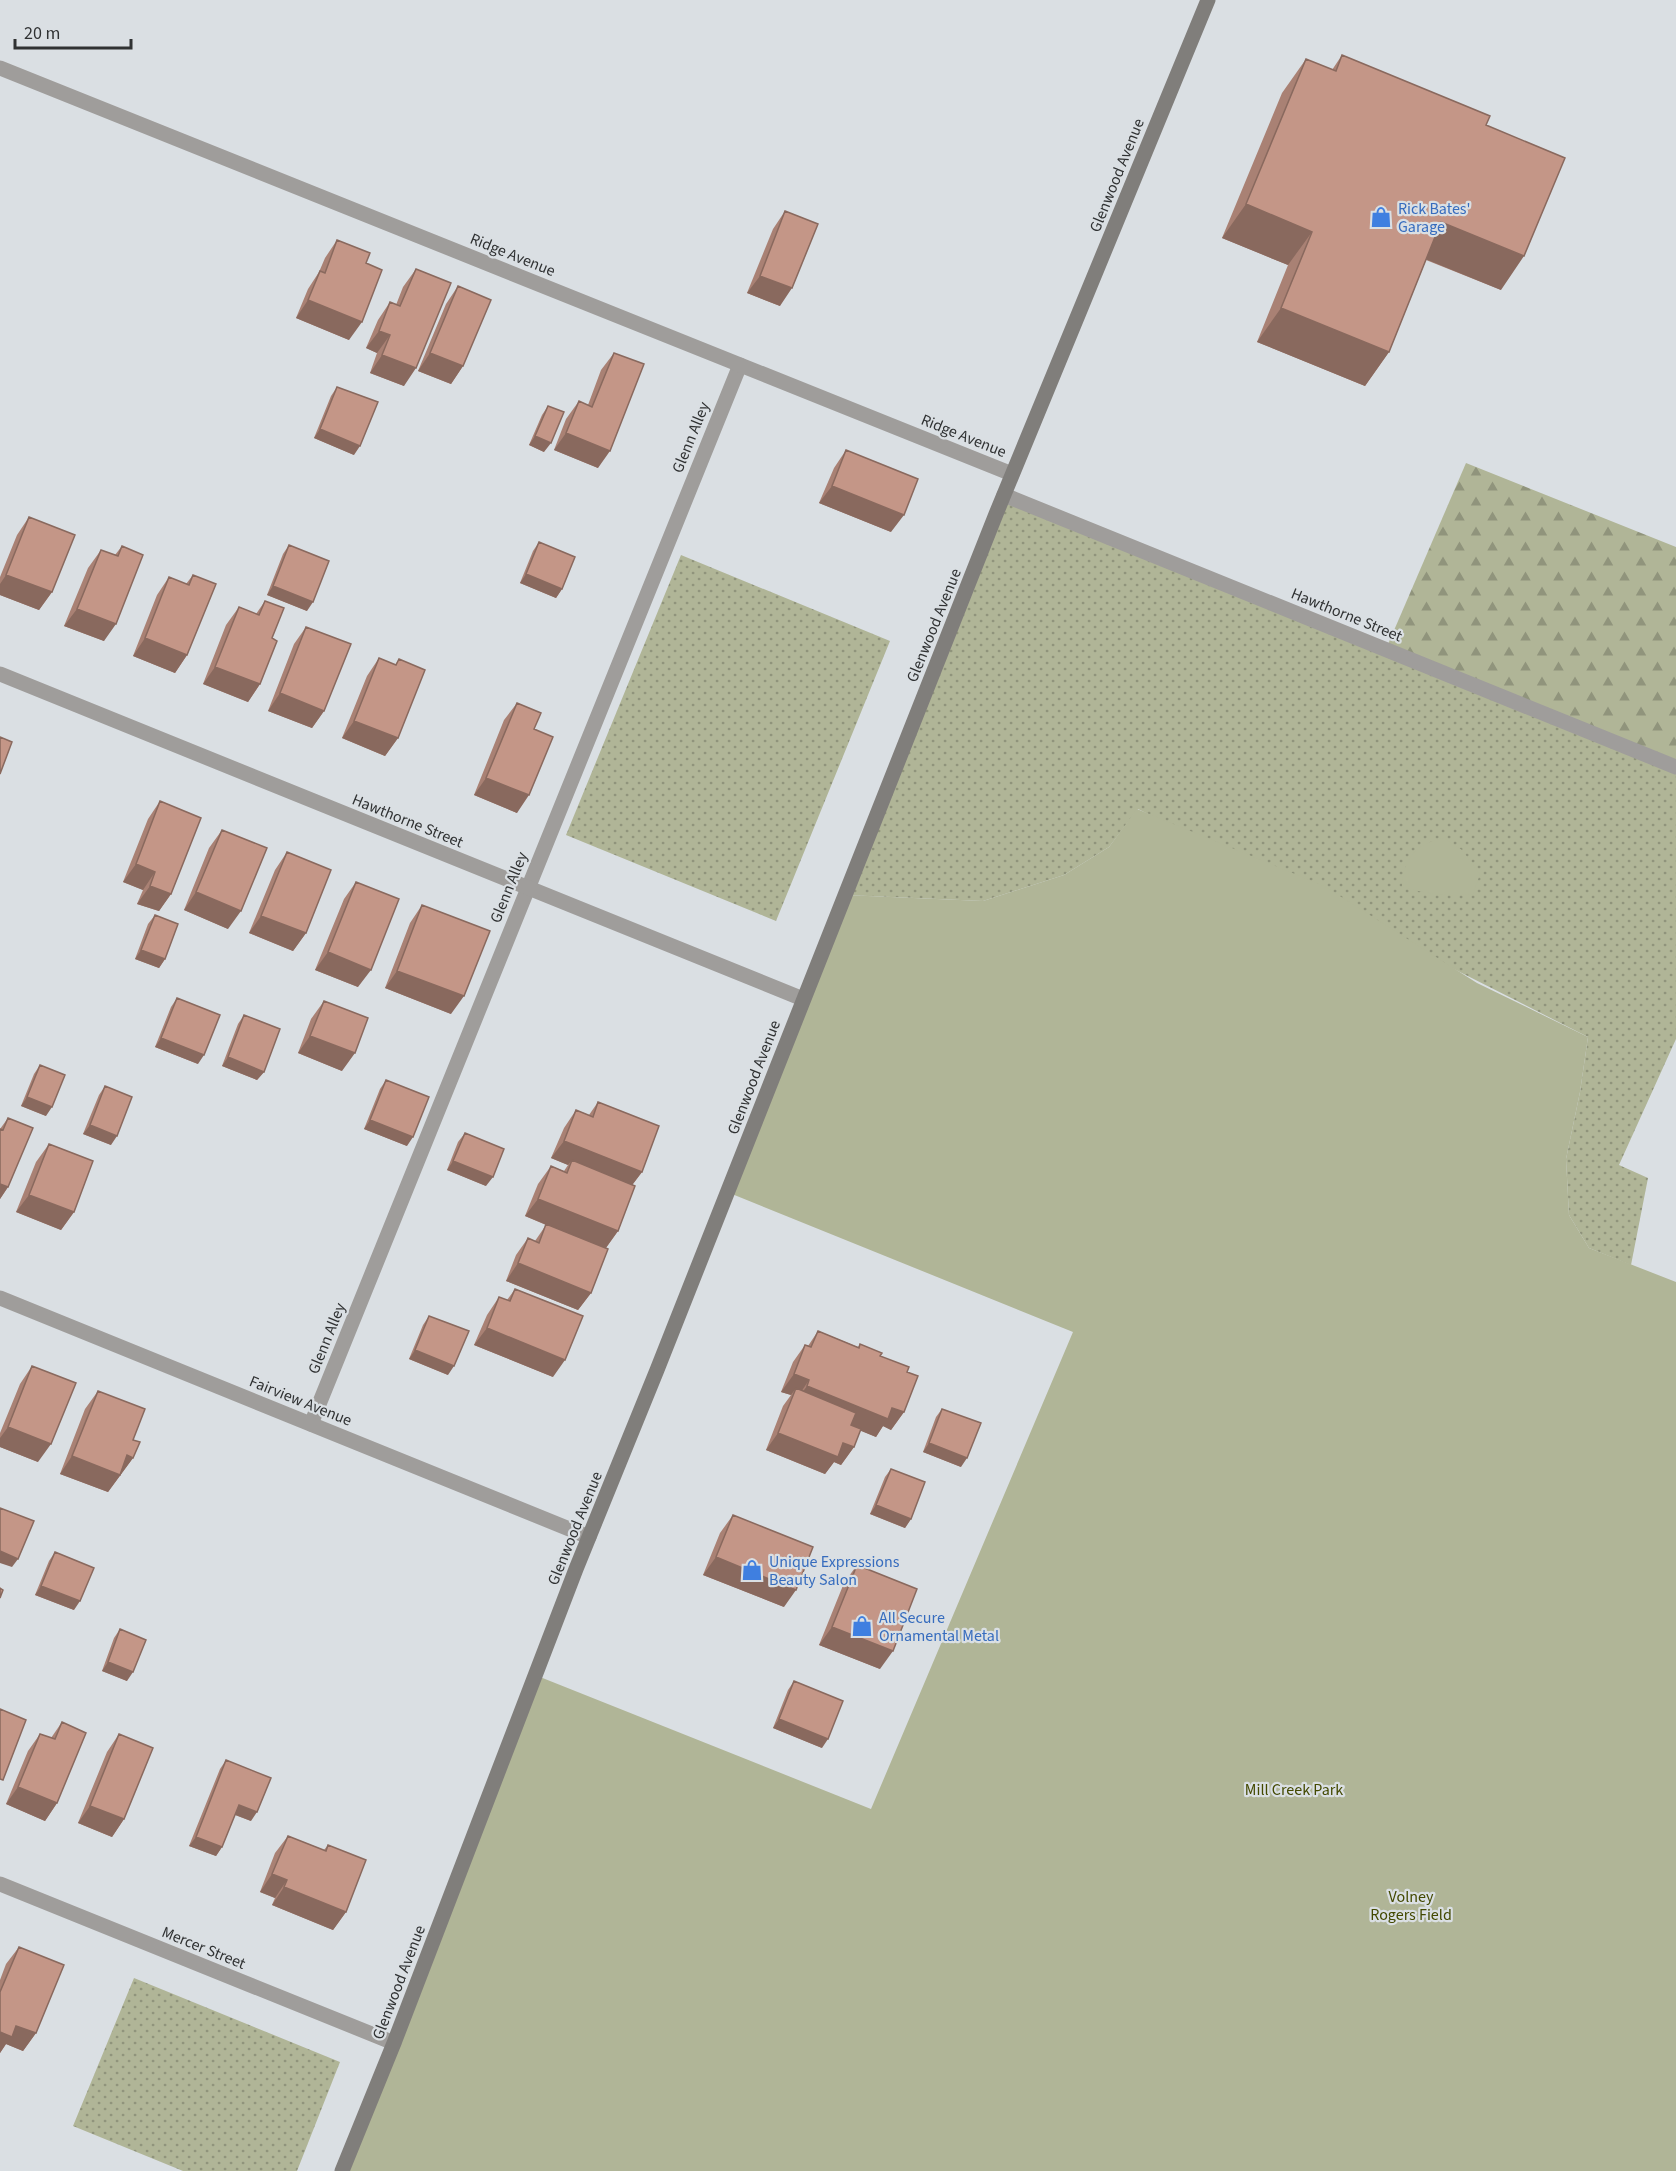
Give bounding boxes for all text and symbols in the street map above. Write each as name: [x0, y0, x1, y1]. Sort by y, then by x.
scale bar: [15, 12, 130, 50]
text: 20 m: [24, 21, 60, 46]
street label: Glenwood Avenue: [1084, 115, 1150, 236]
place label: Rick Bates' Garage: [1398, 198, 1471, 238]
shop icon: Rick Bates' Garage: [1369, 205, 1393, 229]
street label: Ridge Avenue: [467, 228, 559, 282]
street label: Glenn Alley: [667, 398, 715, 476]
street label: Ridge Avenue: [918, 409, 1010, 463]
street label: Glenwood Avenue: [901, 565, 967, 686]
street label: Hawthorne Street: [1288, 583, 1406, 648]
street label: Hawthorne Street: [349, 789, 467, 854]
street label: Glenn Alley: [485, 848, 533, 926]
street label: Glenwood Avenue: [722, 1017, 786, 1138]
street label: Glenn Alley: [303, 1299, 351, 1377]
street label: Fairview Avenue: [246, 1370, 355, 1432]
street label: Glenwood Avenue: [542, 1468, 608, 1589]
place label: Unique Expressions Beauty Salon: [769, 1551, 900, 1591]
shop icon: Unique Expressions Beauty Salon: [740, 1558, 764, 1582]
place label: All Secure Ornamental Metal: [879, 1607, 999, 1647]
shop icon: All Secure Ornamental Metal: [850, 1614, 874, 1638]
park label: Mill Creek Park: [1245, 1779, 1343, 1801]
park label: Volney Rogers Field: [1370, 1886, 1452, 1926]
street label: Mercer Street: [158, 1921, 249, 1975]
street label: Glenwood Avenue: [367, 1922, 431, 2043]

